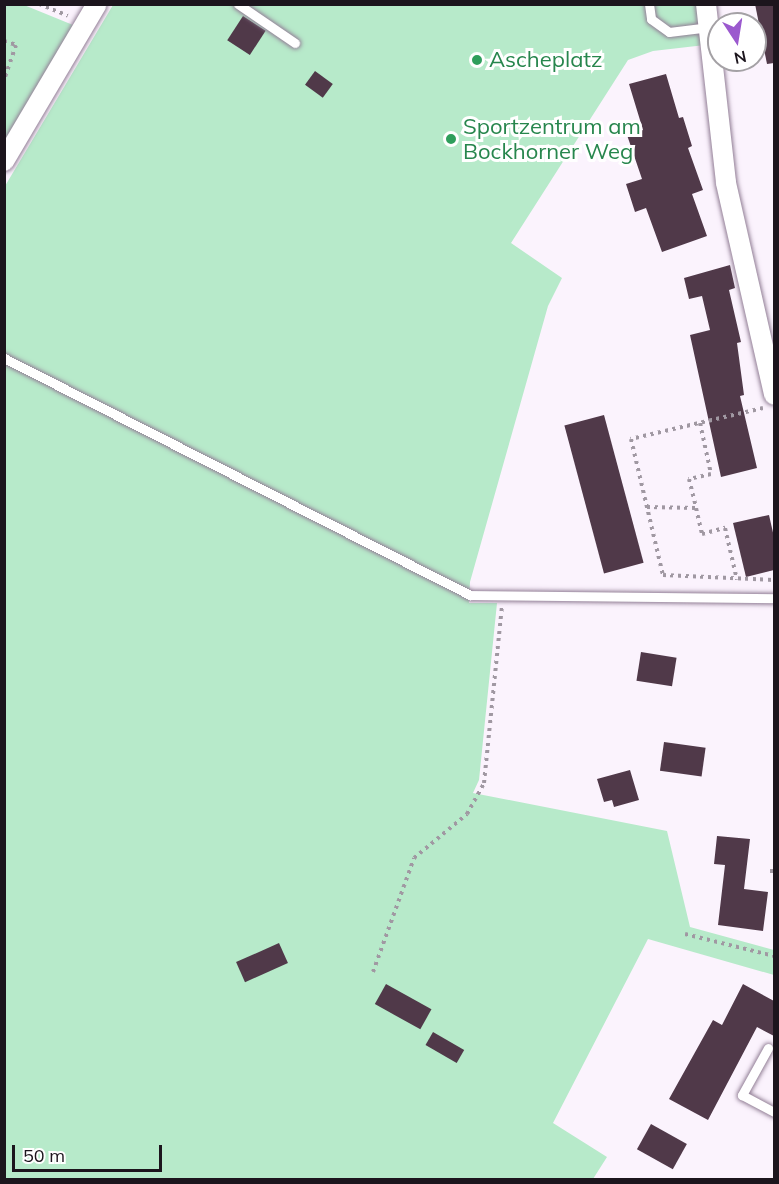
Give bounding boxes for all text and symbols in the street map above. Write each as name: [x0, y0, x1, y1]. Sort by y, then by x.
north arrow: [707, 12, 767, 72]
place label: Ascheplatz: [489, 47, 602, 73]
text: N: [732, 47, 748, 69]
marker: Ascheplatz: [470, 53, 484, 67]
place label: Sportzentrum am Bockhorner Weg: [463, 113, 641, 164]
marker: Sportzentrum am Bockhorner Weg: [444, 132, 458, 146]
scale bar: [15, 1133, 165, 1171]
text: 50 m: [23, 1144, 65, 1167]

